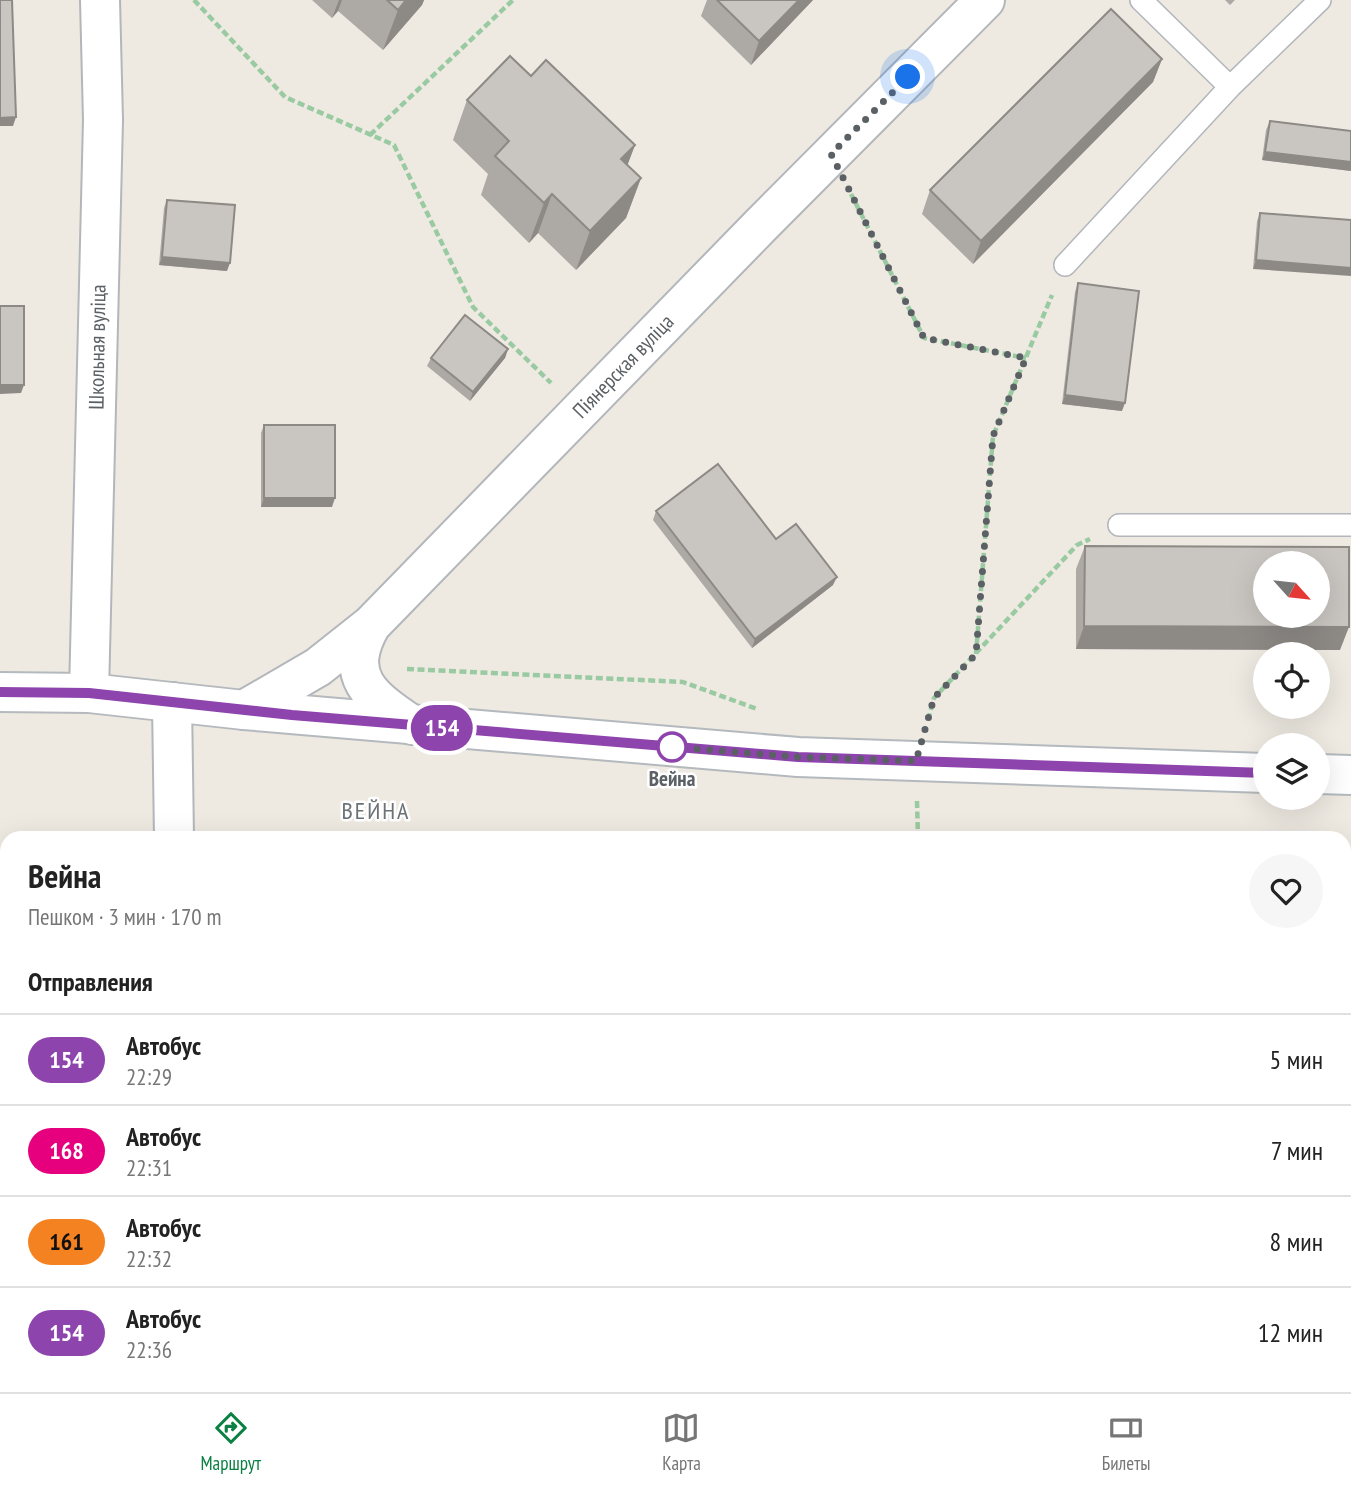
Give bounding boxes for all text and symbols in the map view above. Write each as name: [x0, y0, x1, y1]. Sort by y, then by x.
your location: [890, 59, 925, 94]
street label: Школьная вуліца: [82, 284, 112, 410]
street label: Піянерская вуліца: [567, 308, 679, 424]
north arrow: [1253, 551, 1330, 628]
map controls: [1253, 551, 1330, 810]
button: locate: [1253, 642, 1330, 719]
line badge: 154: [402, 705, 482, 751]
text: 154: [425, 712, 459, 743]
marker: Вейна: [657, 732, 687, 762]
button: layers: [1253, 733, 1330, 810]
place label: Вейна: [649, 765, 696, 792]
district label: ВЕЙНА: [342, 795, 410, 826]
text: Вейна: [28, 854, 101, 897]
button: heart: [1249, 854, 1323, 928]
text: Пешком · 3 мин · 170 m: [28, 902, 221, 931]
text: Отправления: [28, 965, 153, 998]
text: Автобус: [126, 1029, 201, 1062]
text: 5 мин: [1270, 1043, 1323, 1076]
text: 154: [49, 1044, 84, 1075]
text: 22:29: [126, 1062, 172, 1091]
text: Автобус: [126, 1120, 201, 1153]
text: 7 мин: [1271, 1134, 1323, 1167]
text: 168: [49, 1135, 84, 1166]
text: 22:31: [126, 1153, 172, 1182]
text: Автобус: [126, 1211, 201, 1244]
text: 8 мин: [1270, 1225, 1323, 1258]
text: 161: [49, 1226, 84, 1257]
text: 22:32: [126, 1244, 172, 1273]
text: Автобус: [126, 1302, 201, 1335]
text: 12 мин: [1258, 1316, 1323, 1349]
text: 154: [49, 1317, 84, 1348]
text: 22:36: [126, 1335, 172, 1364]
tab: Маршрут: [200, 1409, 261, 1475]
tab: Карта: [662, 1409, 701, 1475]
tab: Билеты: [1102, 1409, 1151, 1475]

